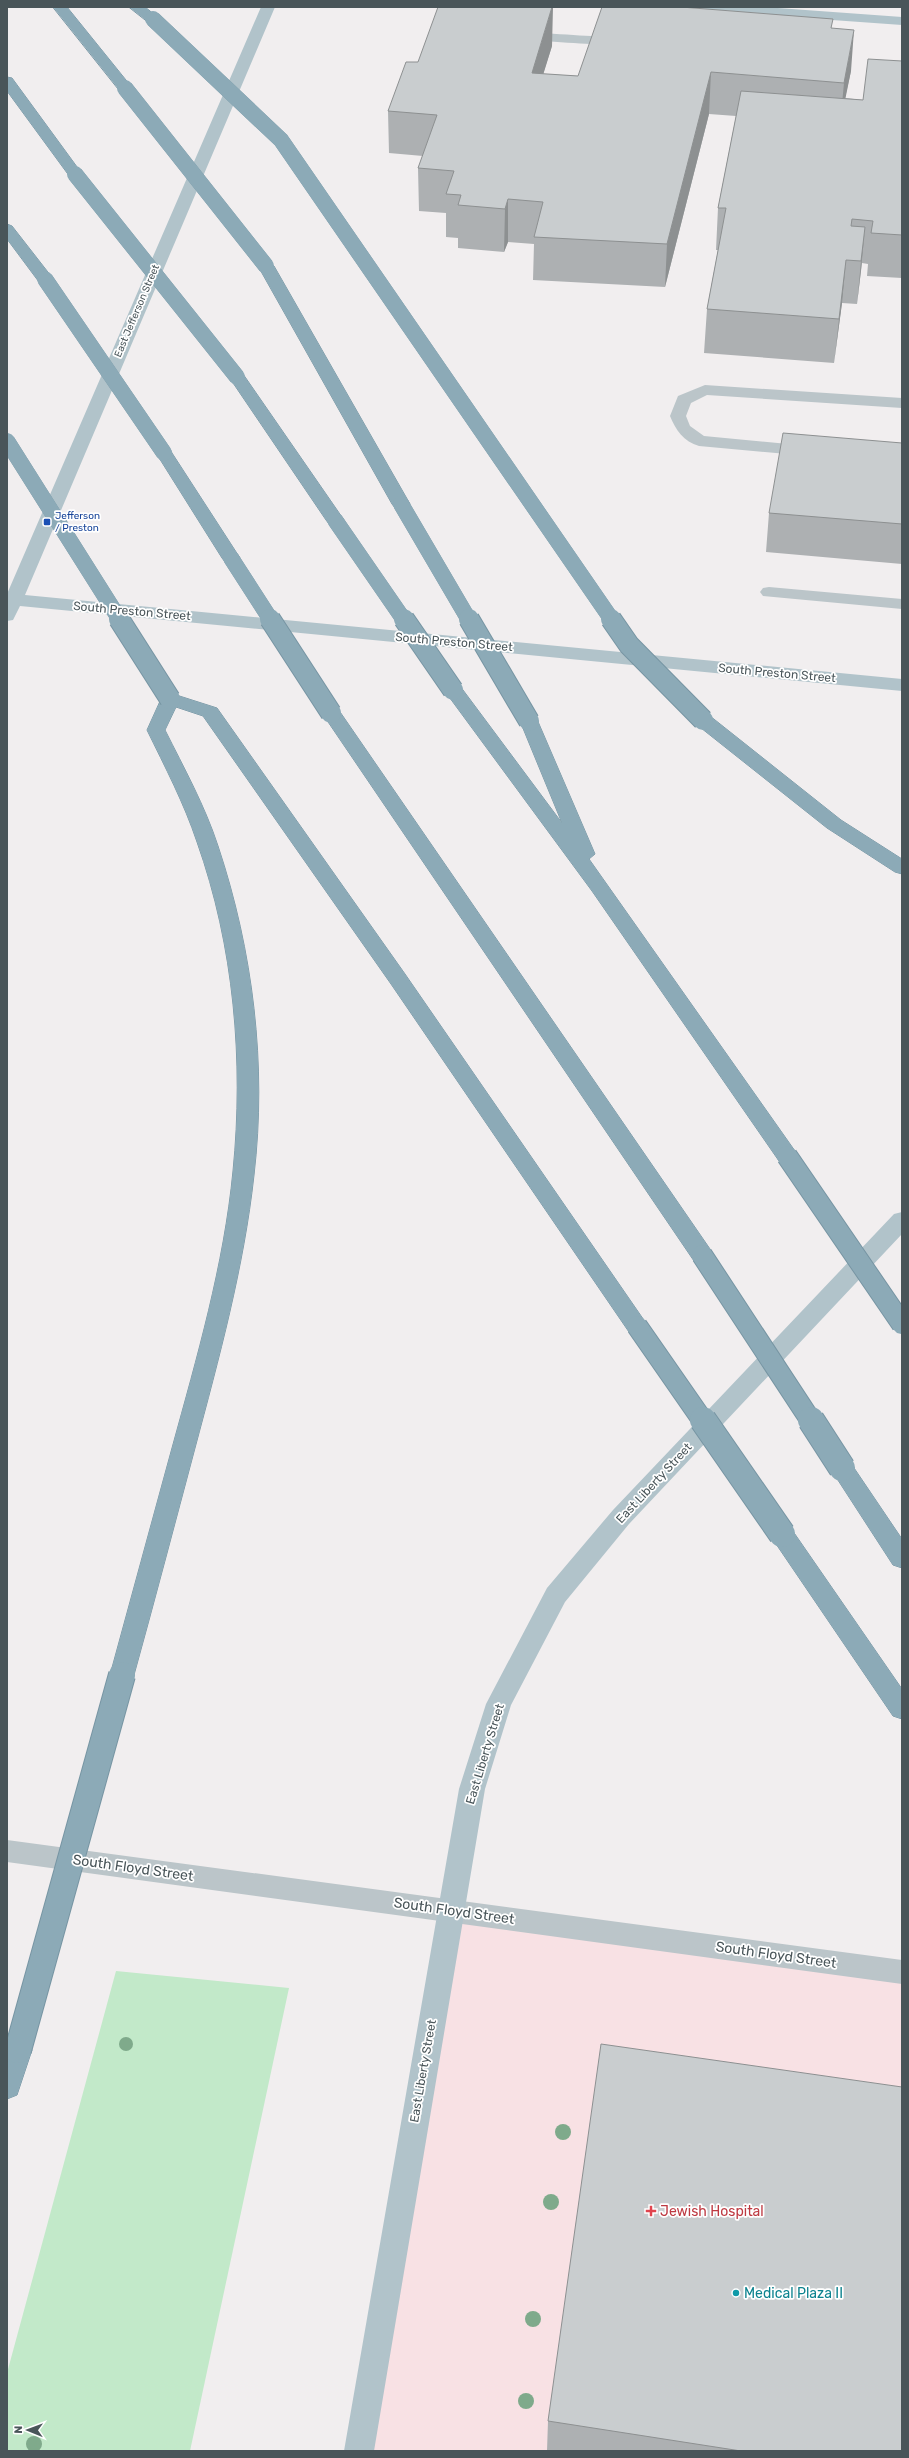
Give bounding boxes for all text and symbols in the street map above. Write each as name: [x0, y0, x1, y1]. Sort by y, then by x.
street label: East Jefferson Street: [112, 263, 162, 359]
place label: Jefferson / Preston: [55, 510, 100, 534]
marker: Jefferson / Preston: [42, 517, 52, 527]
street label: South Preston Street: [73, 599, 192, 623]
street label: South Preston Street: [395, 630, 514, 654]
street label: South Preston Street: [718, 661, 837, 685]
street label: East Liberty Street: [613, 1440, 695, 1526]
street label: East Liberty Street: [463, 1702, 507, 1806]
street label: South Floyd Street: [72, 1851, 195, 1885]
street label: South Floyd Street: [393, 1894, 516, 1928]
street label: South Floyd Street: [715, 1938, 838, 1972]
street label: East Liberty Street: [407, 2018, 439, 2124]
place label: Jewish Hospital: [660, 2203, 764, 2220]
marker: Jewish Hospital: [645, 2205, 657, 2217]
place label: Medical Plaza II: [744, 2285, 843, 2302]
marker: Medical Plaza II: [731, 2288, 741, 2298]
north arrow: [8, 2410, 48, 2450]
text: N: [12, 2426, 25, 2434]

